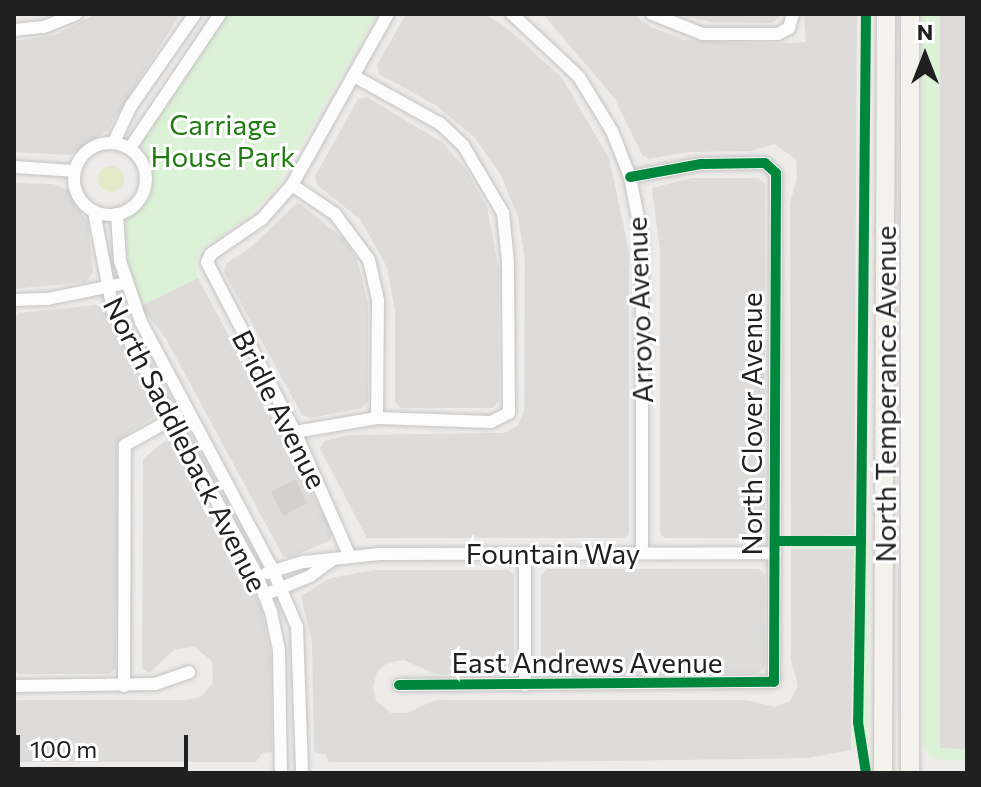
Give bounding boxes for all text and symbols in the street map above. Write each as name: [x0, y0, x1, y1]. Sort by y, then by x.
north arrow: [885, 16, 965, 96]
text: N: [917, 18, 933, 45]
park label: Carriage House Park: [151, 107, 295, 173]
street label: Arroyo Avenue: [619, 216, 659, 404]
street label: North Temperance Avenue: [868, 225, 902, 563]
street label: North Saddleback Avenue: [97, 291, 275, 597]
street label: North Clover Avenue: [734, 293, 768, 555]
street label: Bridle Avenue: [226, 324, 334, 494]
street label: Fountain Way: [466, 536, 640, 570]
street label: East Andrews Avenue: [451, 645, 723, 679]
scale bar: [20, 719, 192, 769]
text: 100 m: [30, 734, 97, 763]

